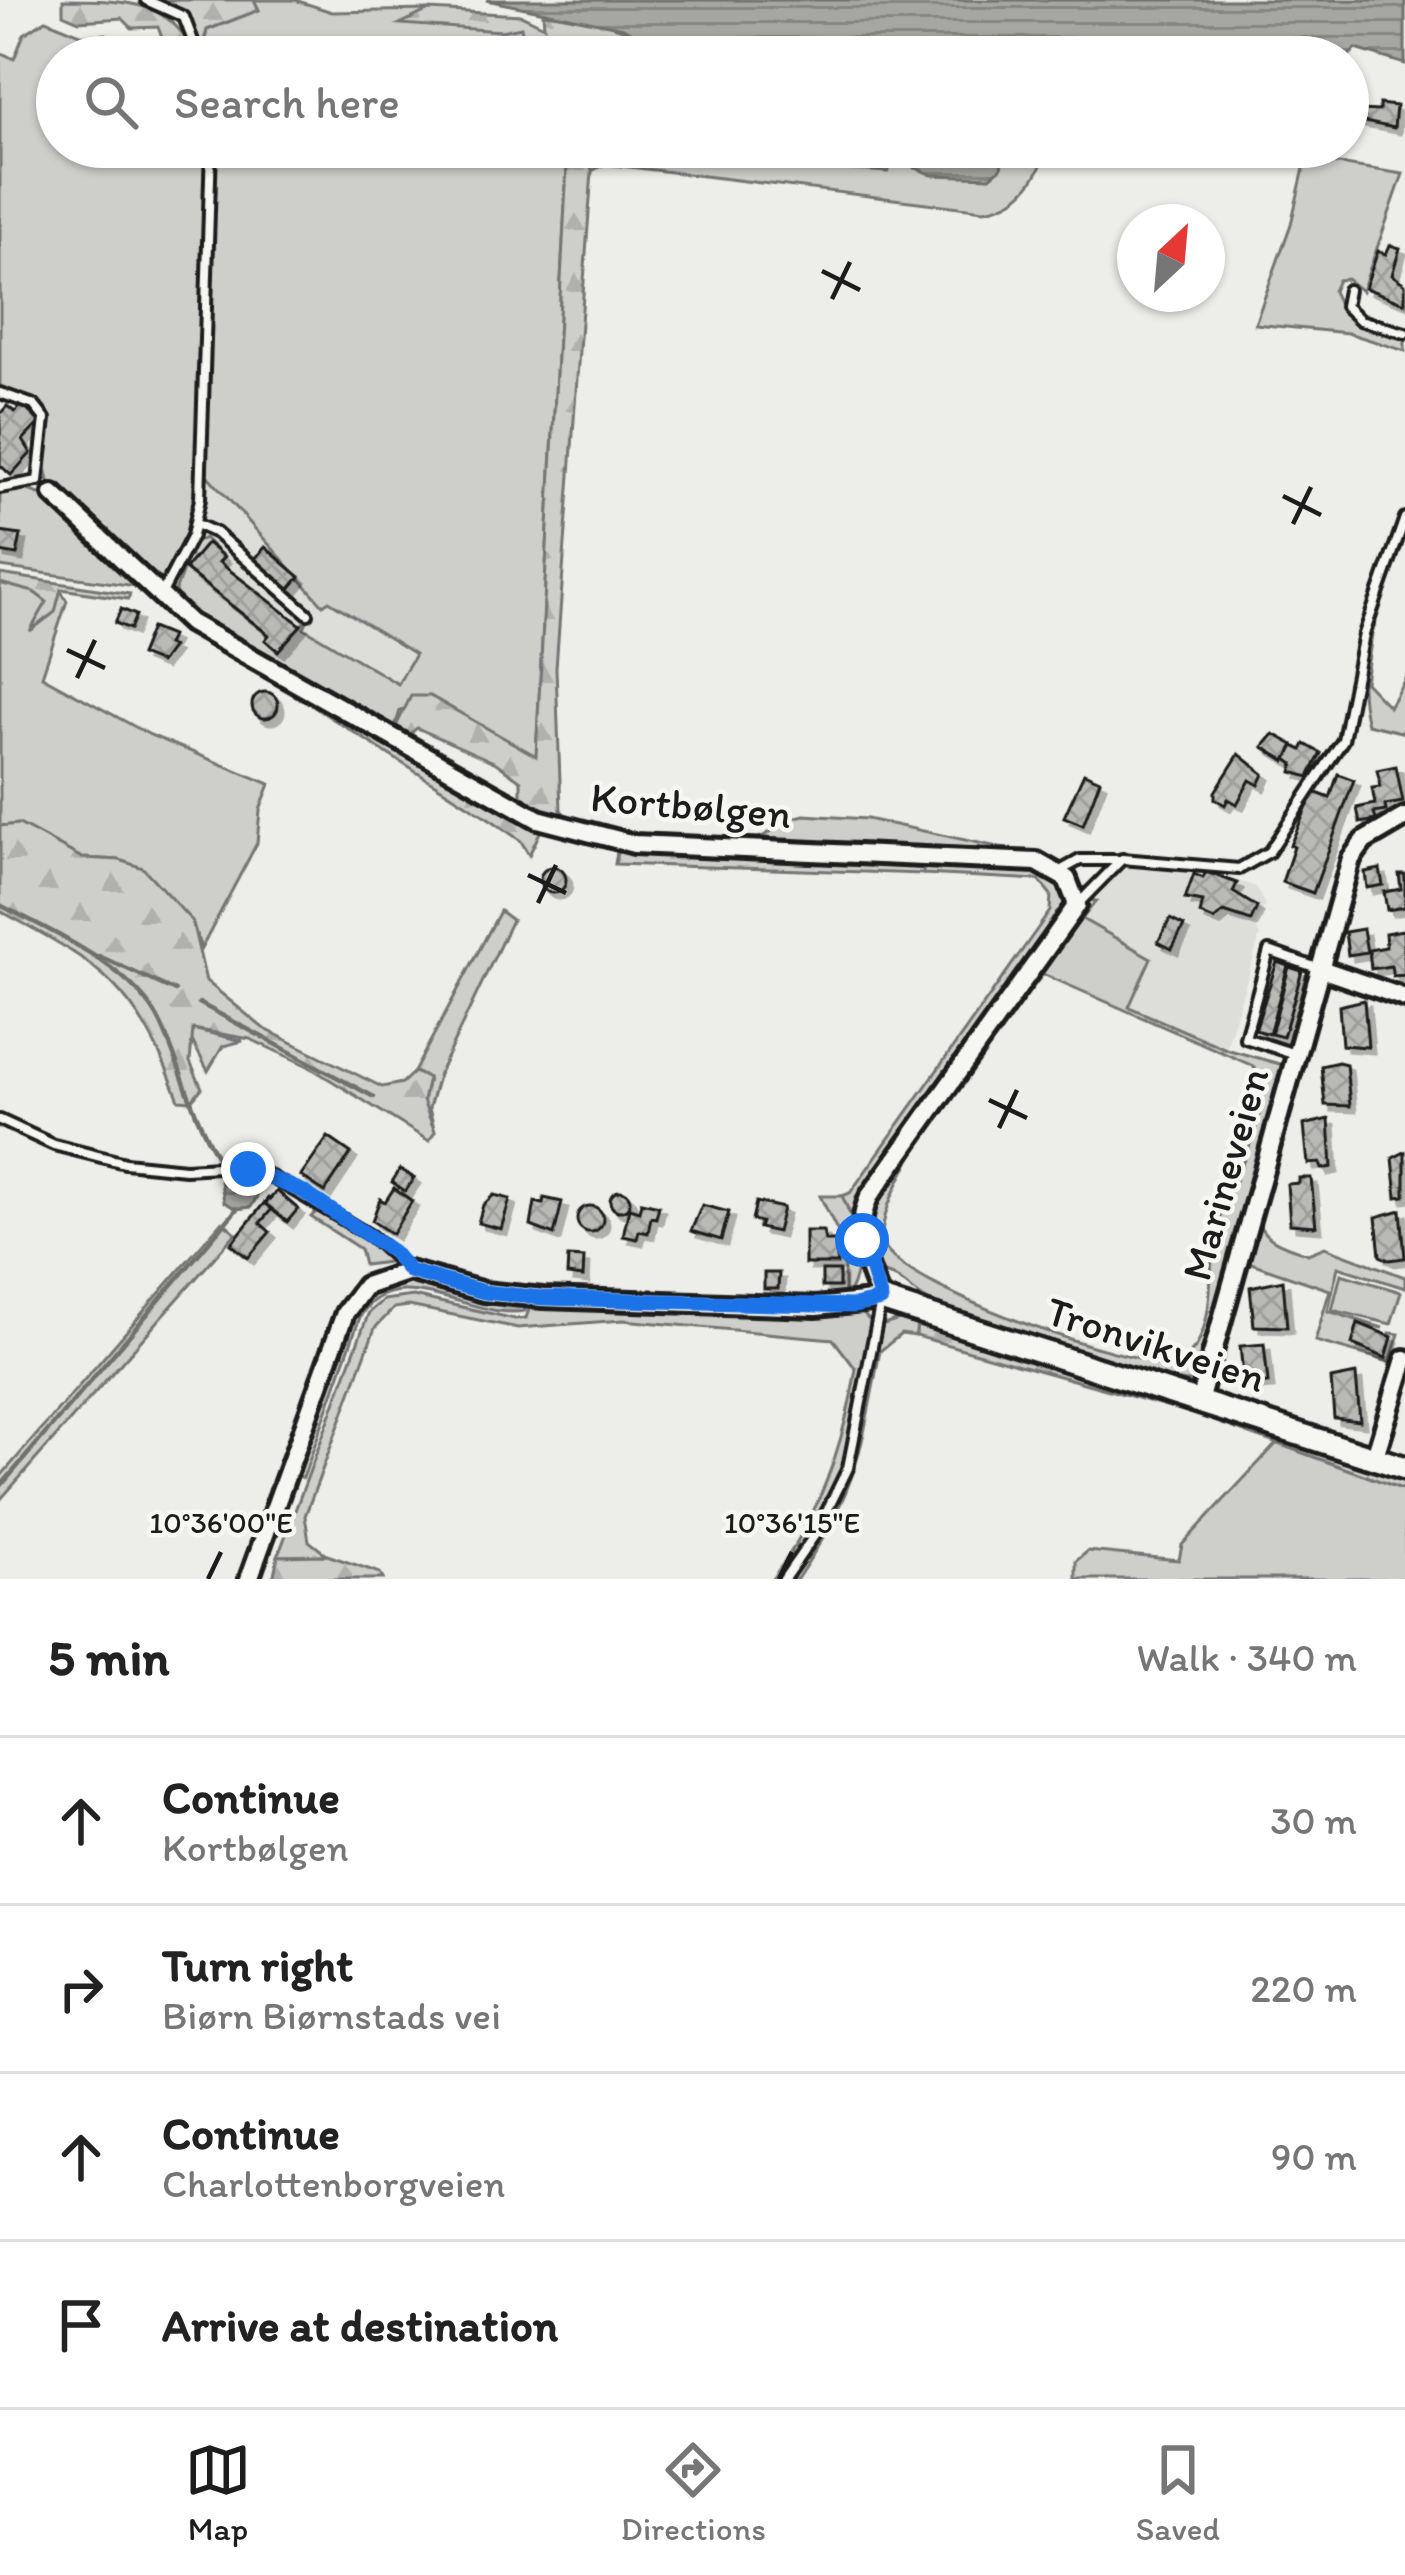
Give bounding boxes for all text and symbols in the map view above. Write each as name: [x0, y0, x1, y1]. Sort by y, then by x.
search box: [36, 36, 1369, 168]
icon: search: [78, 69, 144, 135]
text: Search here: [174, 75, 400, 129]
north arrow: [1117, 204, 1225, 312]
street label: Kortbølgen: [589, 771, 793, 839]
street label: Marineveien: [1170, 1062, 1280, 1286]
route end: [221, 1142, 275, 1196]
route start: [835, 1213, 889, 1267]
street label: Tronvikveien: [1040, 1285, 1272, 1403]
text: 10°36'00"E: [149, 1504, 293, 1541]
text: 10°36'15"E: [724, 1504, 860, 1541]
text: 5 min: [48, 1627, 169, 1688]
text: Walk · 340 m: [1137, 1634, 1357, 1681]
text: Continue: [162, 1770, 340, 1824]
icon: ahead: [48, 1788, 114, 1854]
text: 30 m: [1270, 1797, 1357, 1844]
text: Kortbølgen: [162, 1824, 349, 1871]
text: Turn right: [162, 1938, 353, 1992]
icon: right: [48, 1956, 114, 2022]
text: 220 m: [1250, 1965, 1357, 2012]
text: Biørn Biørnstads vei: [162, 1992, 501, 2039]
text: Continue: [162, 2106, 340, 2160]
icon: ahead: [48, 2124, 114, 2190]
text: 90 m: [1271, 2133, 1357, 2180]
text: Charlottenborgveien: [162, 2160, 505, 2207]
icon: arrive: [48, 2292, 114, 2358]
text: Arrive at destination: [162, 2298, 558, 2352]
tab: Map: [185, 2437, 251, 2548]
tab: Directions: [621, 2437, 766, 2548]
tab: Saved: [1136, 2437, 1220, 2548]

